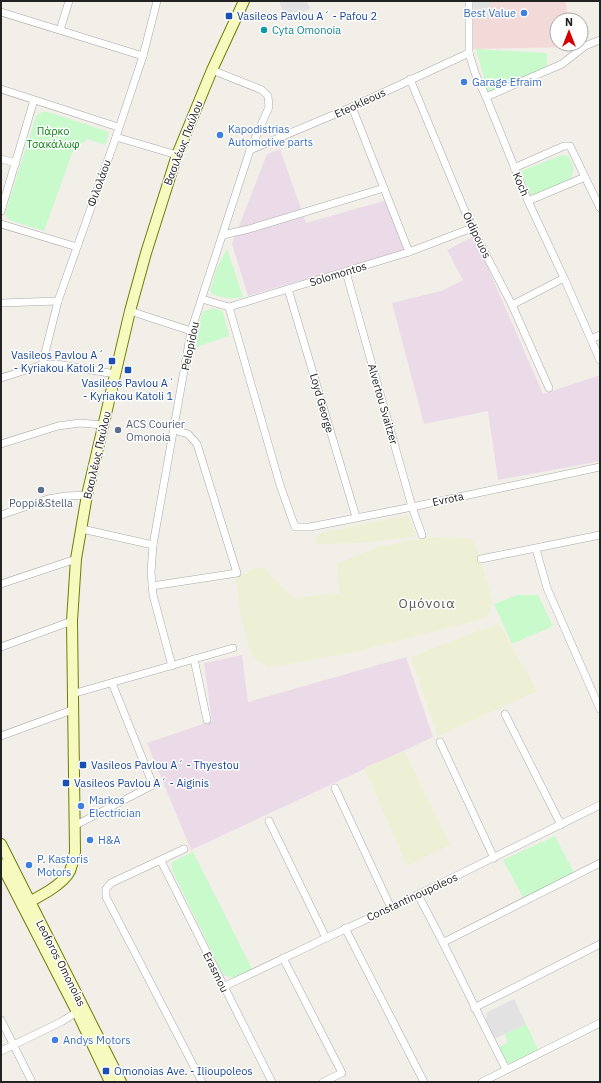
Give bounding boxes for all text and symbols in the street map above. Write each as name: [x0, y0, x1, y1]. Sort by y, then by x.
place label: Best Value: [464, 6, 516, 20]
marker: Best Value: [519, 8, 529, 18]
place label: Vasileos Pavlou A´ - Pafou 2: [237, 9, 377, 23]
marker: Vasileos Pavlou A´ - Pafou 2: [224, 11, 234, 21]
north arrow: [549, 12, 589, 52]
text: N: [565, 15, 573, 29]
place label: Cyta Omonoia: [272, 23, 341, 37]
marker: Cyta Omonoia: [259, 25, 269, 35]
place label: Garage Efraim: [472, 75, 542, 89]
marker: Garage Efraim: [459, 77, 469, 87]
street label: Eteokleous: [332, 85, 388, 121]
street label: Βασιλέως Παύλου: [160, 99, 206, 187]
place label: Kapodistrias Automotive parts: [228, 122, 313, 149]
park label: Πάρκο Τσακάλωφ: [26, 124, 80, 151]
marker: Kapodistrias Automotive parts: [215, 130, 225, 140]
street label: Φιλολάου: [84, 158, 114, 208]
street label: Koch: [510, 170, 532, 198]
street label: Oidipouos: [460, 209, 494, 261]
street label: Solomontos: [308, 259, 368, 289]
street label: Pelopidou: [178, 320, 202, 372]
place label: Vasileos Pavlou A´ - Kyriakou Katoli 2: [11, 348, 104, 375]
marker: Vasileos Pavlou A´ - Kyriakou Katoli 2: [107, 356, 117, 366]
street label: Alvertou Svaitzer: [365, 362, 401, 446]
marker: Vasileos Pavlou A´ - Kyriakou Katoli 1: [123, 365, 133, 375]
street label: Loyd George: [307, 372, 337, 434]
place label: Vasileos Pavlou A´ - Kyriakou Katoli 1: [82, 376, 174, 403]
street label: Βασιλέως Παύλου: [80, 410, 114, 500]
place label: ACS Courier Omonoia: [126, 417, 185, 444]
marker: ACS Courier Omonoia: [113, 425, 123, 435]
marker: Poppi&Stella: [36, 485, 46, 495]
street label: Evrota: [431, 489, 465, 509]
place label: Poppi&Stella: [9, 496, 73, 510]
district label: Ομόνοια: [398, 595, 456, 612]
place label: Vasileos Pavlou A´ - Thyestou: [91, 758, 239, 772]
marker: Vasileos Pavlou A´ - Thyestou: [78, 760, 88, 770]
place label: Vasileos Pavlou A´ - Aiginis: [74, 776, 209, 790]
marker: Vasileos Pavlou A´ - Aiginis: [61, 778, 71, 788]
place label: Markos Electrician: [89, 793, 141, 820]
marker: Markos Electrician: [76, 801, 86, 811]
place label: H&A: [98, 833, 120, 847]
marker: H&A: [85, 835, 95, 845]
place label: P. Kastoris Motors: [37, 852, 88, 879]
marker: P. Kastoris Motors: [24, 860, 34, 870]
street label: Constantinoupoleos: [364, 870, 460, 924]
street label: Leoforos Omonoias: [33, 917, 89, 1009]
street label: Erasmou: [200, 949, 232, 995]
place label: Andys Motors: [63, 1033, 131, 1047]
marker: Andys Motors: [50, 1035, 60, 1045]
place label: Omonoias Ave. - Ilioupoleos: [114, 1064, 253, 1078]
marker: Omonoias Ave. - Ilioupoleos: [101, 1066, 111, 1076]

